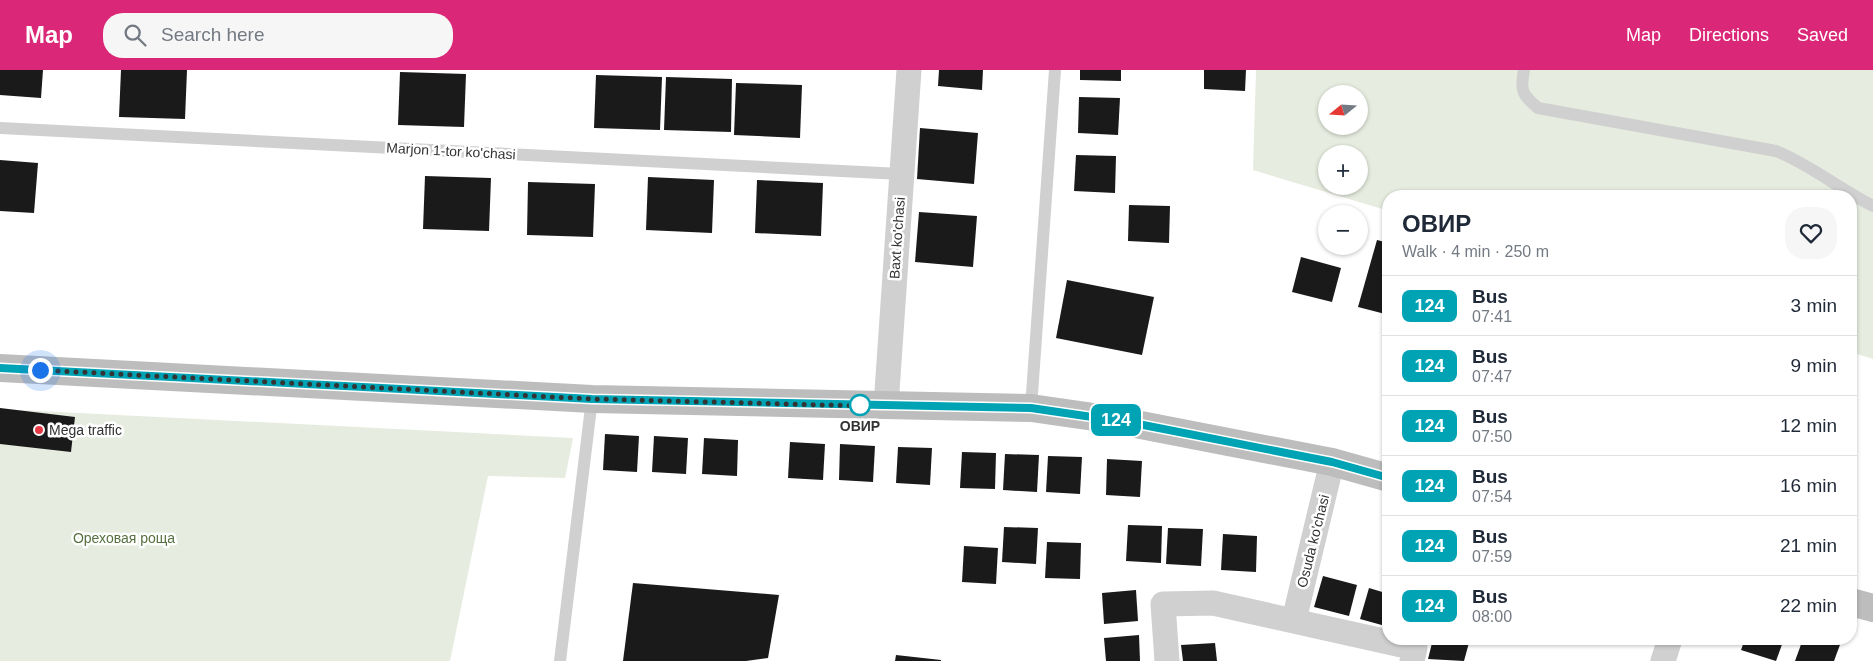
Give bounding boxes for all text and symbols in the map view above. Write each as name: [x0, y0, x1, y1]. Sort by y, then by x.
search box: [103, 13, 453, 58]
text: Map: [25, 21, 73, 48]
icon: search: [121, 21, 149, 49]
text: Search here: [161, 24, 265, 45]
text: Map: [1626, 25, 1661, 45]
text: Directions: [1689, 25, 1769, 45]
text: Saved: [1797, 25, 1848, 45]
north arrow: [1318, 85, 1368, 135]
map controls: [1318, 85, 1368, 255]
street label: Marjon 1-tor ko'chasi: [386, 140, 516, 162]
button: +: [1318, 145, 1368, 195]
street label: Baxt ko'chasi: [886, 197, 908, 279]
button: −: [1318, 205, 1368, 255]
button: heart: [1785, 207, 1837, 259]
text: ОВИР: [1402, 210, 1471, 237]
text: Walk · 4 min · 250 m: [1402, 243, 1549, 260]
text: Bus: [1472, 286, 1508, 307]
text: 3 min: [1791, 295, 1837, 316]
text: 124: [1414, 296, 1445, 316]
text: 07:41: [1472, 308, 1512, 325]
text: Bus: [1472, 346, 1508, 367]
text: 9 min: [1791, 355, 1837, 376]
text: 124: [1414, 356, 1445, 376]
your location: [28, 358, 53, 383]
text: 07:47: [1472, 368, 1512, 385]
marker: ОВИР: [849, 394, 871, 416]
line badge: 124: [1087, 404, 1145, 436]
text: Bus: [1472, 406, 1508, 427]
text: 124: [1101, 410, 1131, 430]
text: 12 min: [1780, 415, 1837, 436]
text: 124: [1414, 416, 1445, 436]
place label: ОВИР: [840, 418, 880, 434]
place label: Mega traffic: [49, 422, 122, 438]
marker: Mega traffic: [33, 424, 45, 436]
text: 07:50: [1472, 428, 1512, 445]
text: Bus: [1472, 466, 1508, 487]
text: 16 min: [1780, 475, 1837, 496]
text: 124: [1414, 476, 1445, 496]
text: 07:54: [1472, 488, 1512, 505]
street label: Osuda ko'chasi: [1294, 493, 1332, 589]
text: Bus: [1472, 526, 1508, 547]
park label: Ореховая роща: [73, 530, 175, 546]
text: 21 min: [1780, 535, 1837, 556]
text: 124: [1414, 536, 1445, 556]
text: 07:59: [1472, 548, 1512, 565]
text: Bus: [1472, 586, 1508, 607]
text: 22 min: [1780, 595, 1837, 616]
text: 124: [1414, 596, 1445, 616]
text: 08:00: [1472, 608, 1512, 625]

